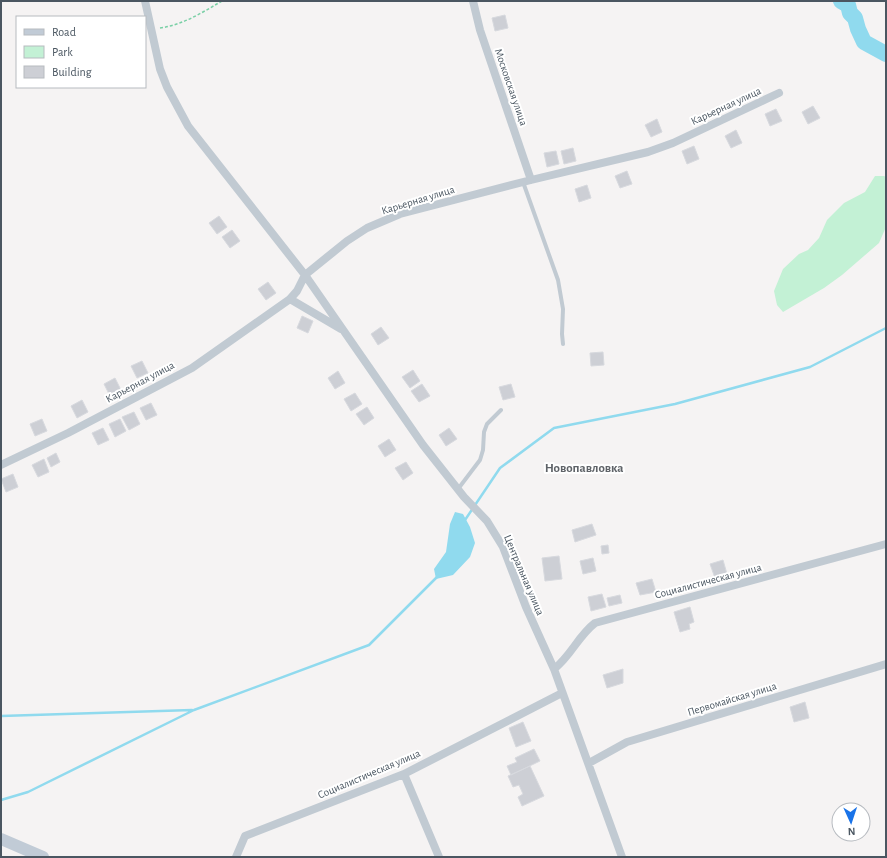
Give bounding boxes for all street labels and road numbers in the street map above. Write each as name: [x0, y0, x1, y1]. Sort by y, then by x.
street label: Московская улица: [493, 47, 529, 127]
street label: Карьерная улица: [689, 85, 763, 127]
street label: Карьерная улица: [380, 184, 456, 216]
street label: Карьерная улица: [104, 359, 176, 405]
street label: Центральная улица: [502, 533, 546, 617]
street label: Социалистическая улица: [653, 561, 763, 601]
street label: Первомайская улица: [686, 680, 778, 718]
street label: Социалистическая улица: [316, 747, 422, 801]

